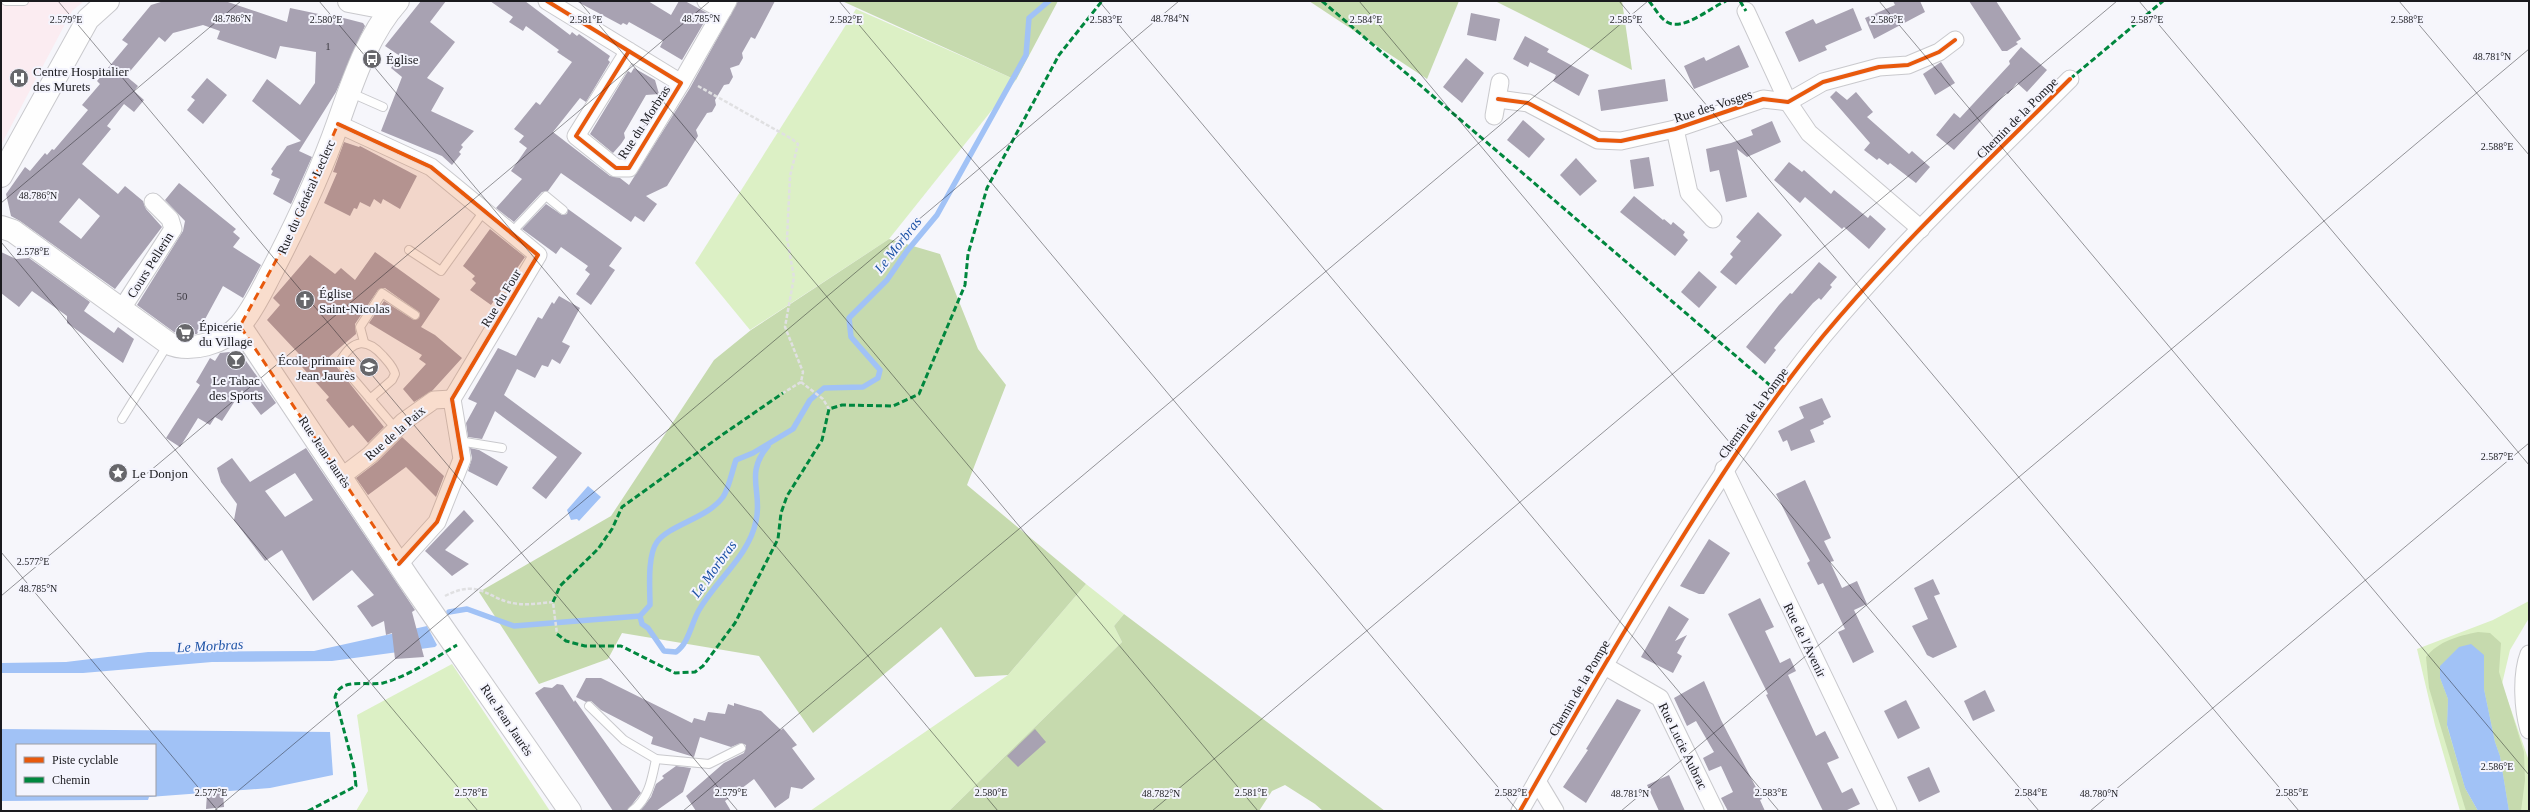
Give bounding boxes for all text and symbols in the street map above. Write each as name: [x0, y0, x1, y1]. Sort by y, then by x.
text: 48.786°N: [213, 13, 251, 24]
text: 48.785°N: [682, 13, 720, 24]
text: 48.784°N: [1151, 13, 1189, 24]
text: 2.579°E: [50, 14, 82, 25]
text: 2.580°E: [310, 14, 342, 25]
text: 2.581°E: [570, 14, 602, 25]
text: 2.582°E: [830, 14, 862, 25]
text: 2.583°E: [1090, 14, 1122, 25]
text: 2.584°E: [1350, 14, 1382, 25]
text: 2.585°E: [1610, 14, 1642, 25]
text: 2.586°E: [1871, 14, 1903, 25]
text: 2.587°E: [2131, 14, 2163, 25]
text: 2.588°E: [2391, 14, 2423, 25]
house number: 1: [325, 40, 331, 52]
bus stop icon: Église: [361, 48, 383, 70]
text: 48.781°N: [2473, 51, 2511, 62]
place label: Église: [386, 52, 419, 67]
place label: Centre Hospitalier des Murets: [33, 64, 129, 94]
hospital icon: Centre Hospitalier des Murets: [8, 67, 30, 89]
street label: Chemin de la Pompe: [1973, 74, 2061, 162]
street label: Rue du Morbras: [615, 82, 673, 162]
street label: Rue des Vosges: [1672, 86, 1754, 126]
street label: Rue du Général Leclerc: [274, 137, 338, 257]
text: 2.588°E: [2481, 141, 2513, 152]
text: 48.786°N: [19, 190, 57, 201]
water label: Le Morbras: [871, 214, 925, 277]
street label: Cours Pellerin: [124, 229, 176, 301]
text: 2.578°E: [17, 246, 49, 257]
street label: Rue du Four: [478, 266, 525, 330]
place label: Église Saint-Nicolas: [319, 286, 390, 316]
church icon: Église Saint-Nicolas: [294, 289, 316, 311]
house number: 50: [177, 290, 188, 302]
place label: Épicerie du Village: [199, 319, 253, 349]
supermarket icon: Épicerie du Village: [174, 322, 196, 344]
bar icon: Le Tabac des Sports: [225, 349, 247, 371]
place label: École primaire Jean Jaurès: [278, 353, 355, 383]
school or university icon: École primaire Jean Jaurès: [358, 356, 380, 378]
street label: Chemin de la Pompe: [1715, 364, 1791, 461]
place label: Le Tabac des Sports: [209, 373, 263, 403]
street label: Rue de la Paix: [362, 402, 429, 463]
street label: Rue Jean Jaurès: [296, 413, 354, 491]
text: 2.587°E: [2481, 451, 2513, 462]
place icon: Le Donjon: [107, 462, 129, 484]
place label: Le Donjon: [132, 466, 188, 481]
water label: Le Morbras: [688, 537, 740, 601]
text: 2.577°E: [17, 556, 49, 567]
text: 48.785°N: [19, 583, 57, 594]
street label: Rue de l'Avenir: [1781, 600, 1830, 680]
water label: Le Morbras: [175, 637, 244, 655]
street label: Chemin de la Pompe: [1545, 637, 1613, 739]
street label: Rue Jean Jaurès: [478, 681, 536, 759]
street label: Rue Lucie Aubrac: [1656, 700, 1711, 792]
legend: [16, 744, 156, 796]
text: Piste cyclable: [52, 753, 118, 767]
text: 2.586°E: [2481, 761, 2513, 772]
text: Chemin: [52, 773, 90, 787]
text: 2.577°E: [195, 787, 227, 798]
text: 2.578°E: [455, 787, 487, 798]
text: 2.579°E: [715, 787, 747, 798]
text: 2.580°E: [975, 787, 1007, 798]
text: 2.581°E: [1235, 787, 1267, 798]
text: 2.582°E: [1495, 787, 1527, 798]
text: 2.583°E: [1755, 787, 1787, 798]
text: 2.584°E: [2015, 787, 2047, 798]
text: 2.585°E: [2276, 787, 2308, 798]
text: 48.782°N: [1142, 788, 1180, 799]
text: 48.781°N: [1611, 788, 1649, 799]
text: 48.780°N: [2080, 788, 2118, 799]

